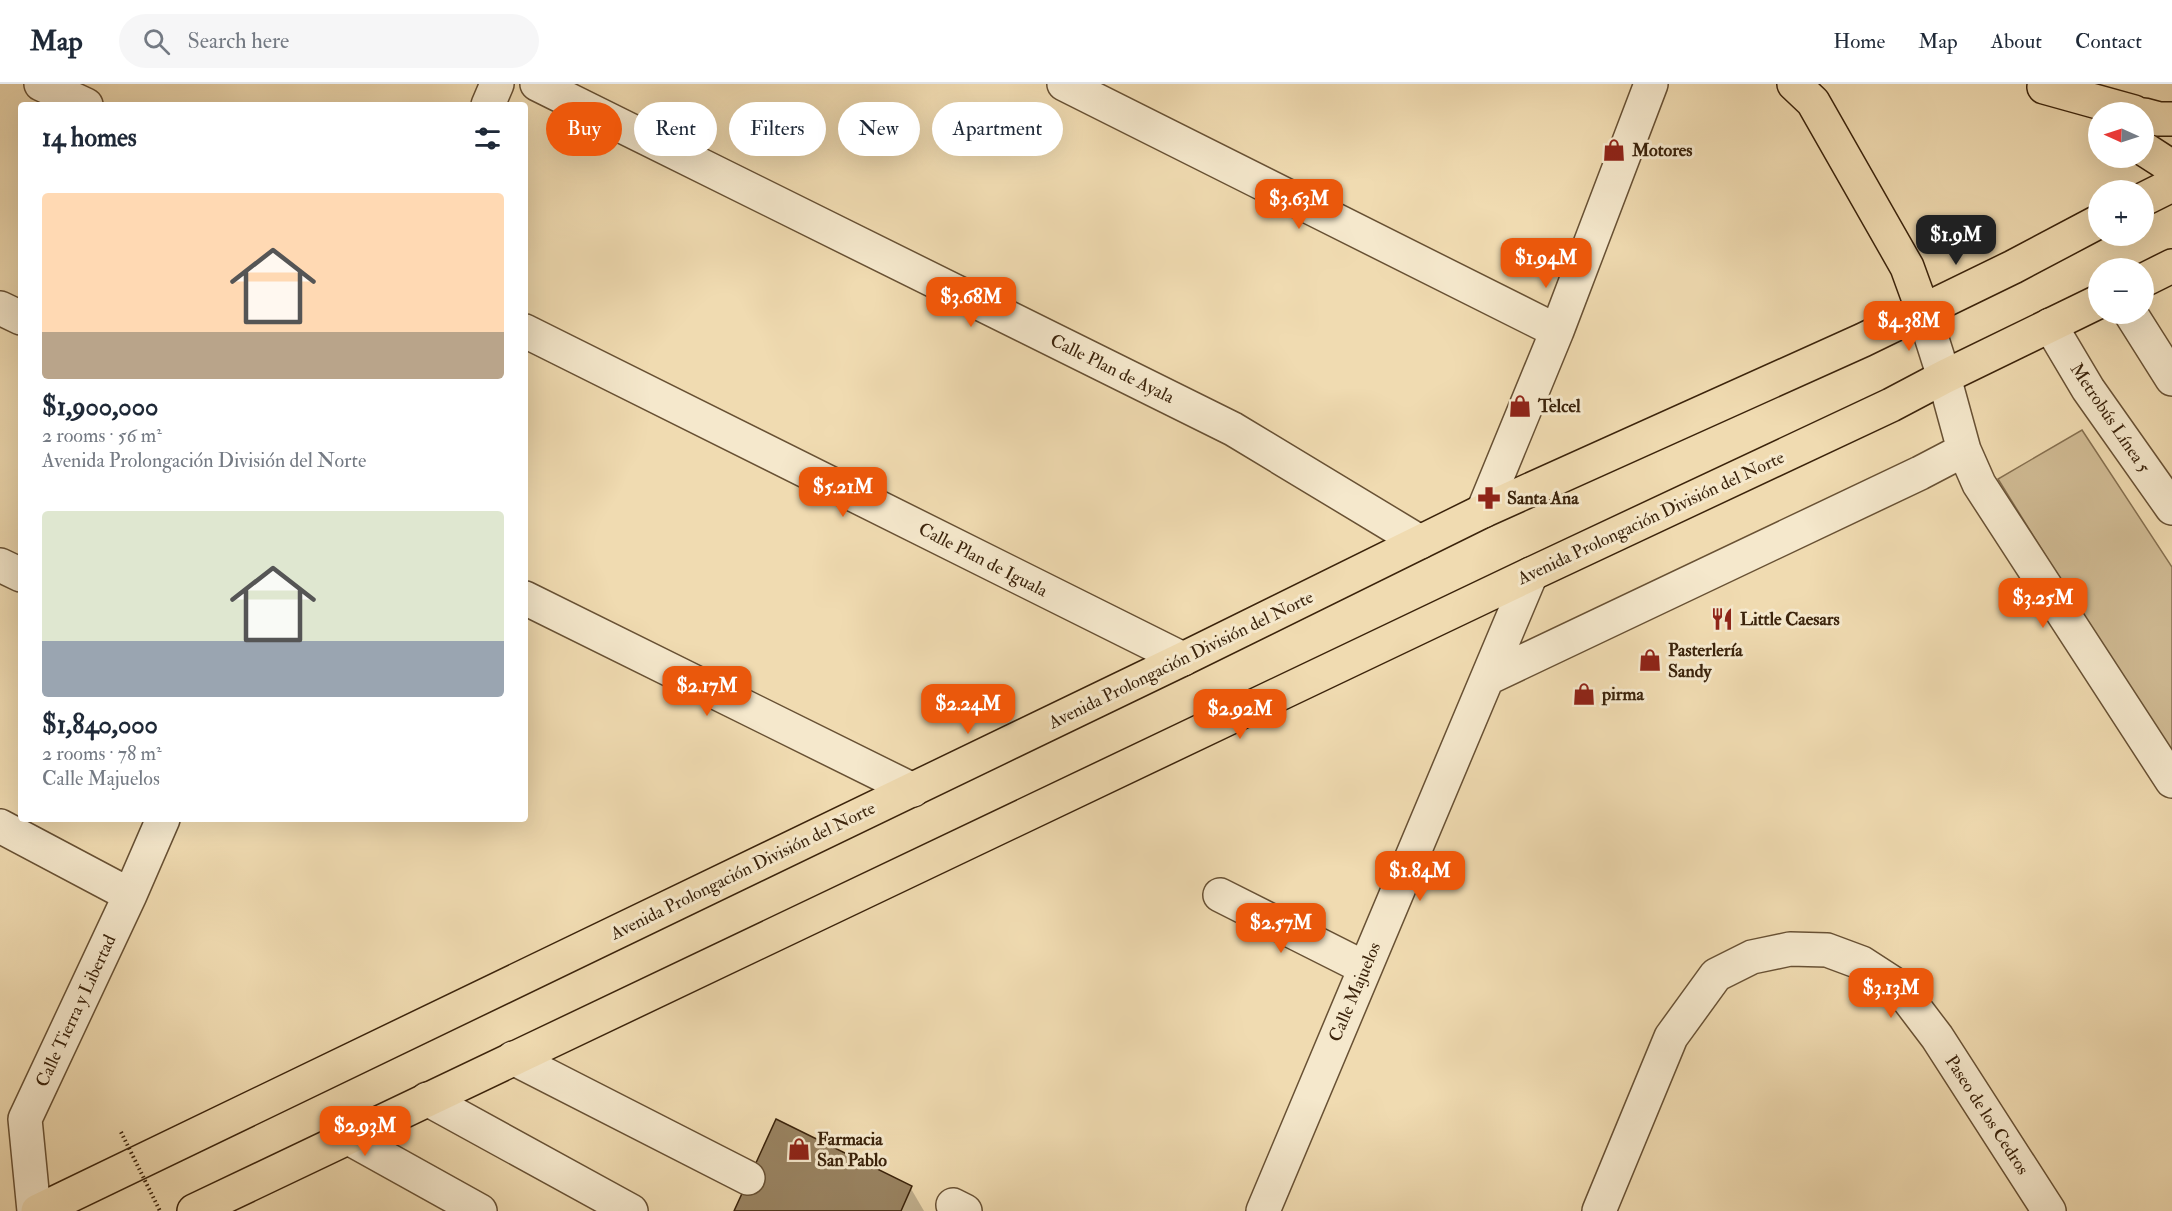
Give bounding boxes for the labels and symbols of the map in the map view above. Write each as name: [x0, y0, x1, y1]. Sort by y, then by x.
north arrow: [2088, 102, 2154, 168]
shop icon: Motores: [1601, 137, 1627, 163]
place label: Motores: [1631, 139, 1693, 162]
pin: $3.63M: [1250, 179, 1348, 230]
pin: $1.9M: [1914, 215, 1998, 266]
pin: $1.94M: [1497, 238, 1595, 289]
pin: $3.68M: [922, 277, 1020, 328]
pin: $4.38M: [1860, 301, 1958, 352]
street label: Calle Plan de Ayala: [1046, 329, 1178, 409]
street label: Metrobús Línea 5: [2065, 359, 2155, 477]
shop icon: Telcel: [1507, 393, 1533, 419]
place label: Telcel: [1537, 395, 1581, 418]
street label: Avenida Prolongación División del Norte: [1513, 446, 1789, 591]
pin: $5.21M: [794, 467, 892, 518]
pharmacy icon: Santa Ana: [1476, 485, 1502, 511]
place label: Santa Ana: [1507, 487, 1579, 510]
street label: Calle Plan de Iguala: [915, 518, 1052, 603]
pin: $3.25M: [1994, 578, 2092, 629]
street label: Avenida Prolongación División del Norte: [1044, 585, 1318, 735]
restaurant icon: Little Caesars: [1709, 606, 1735, 632]
place label: Little Caesars: [1740, 608, 1840, 631]
place label: Pasterlería Sandy: [1668, 639, 1743, 683]
shop icon: Pasterlería Sandy: [1637, 647, 1663, 673]
pin: $2.17M: [658, 666, 756, 717]
shop icon: pirma: [1571, 681, 1597, 707]
place label: pirma: [1601, 683, 1644, 706]
pin: $2.24M: [919, 684, 1017, 735]
pin: $2.92M: [1191, 689, 1289, 740]
street label: Avenida Prolongación División del Norte: [606, 796, 880, 946]
pin: $1.84M: [1371, 851, 1469, 902]
pin: $2.57M: [1232, 903, 1330, 954]
street label: Calle Tierra y Libertad: [31, 931, 121, 1091]
street label: Calle Majuelos: [1324, 939, 1386, 1045]
pin: $3.13M: [1842, 968, 1940, 1019]
street label: Paseo de los Cedros: [1940, 1051, 2034, 1179]
pin: $2.93M: [316, 1106, 414, 1157]
place label: Farmacia San Pablo: [817, 1128, 887, 1172]
shop icon: Farmacia San Pablo: [786, 1136, 812, 1162]

